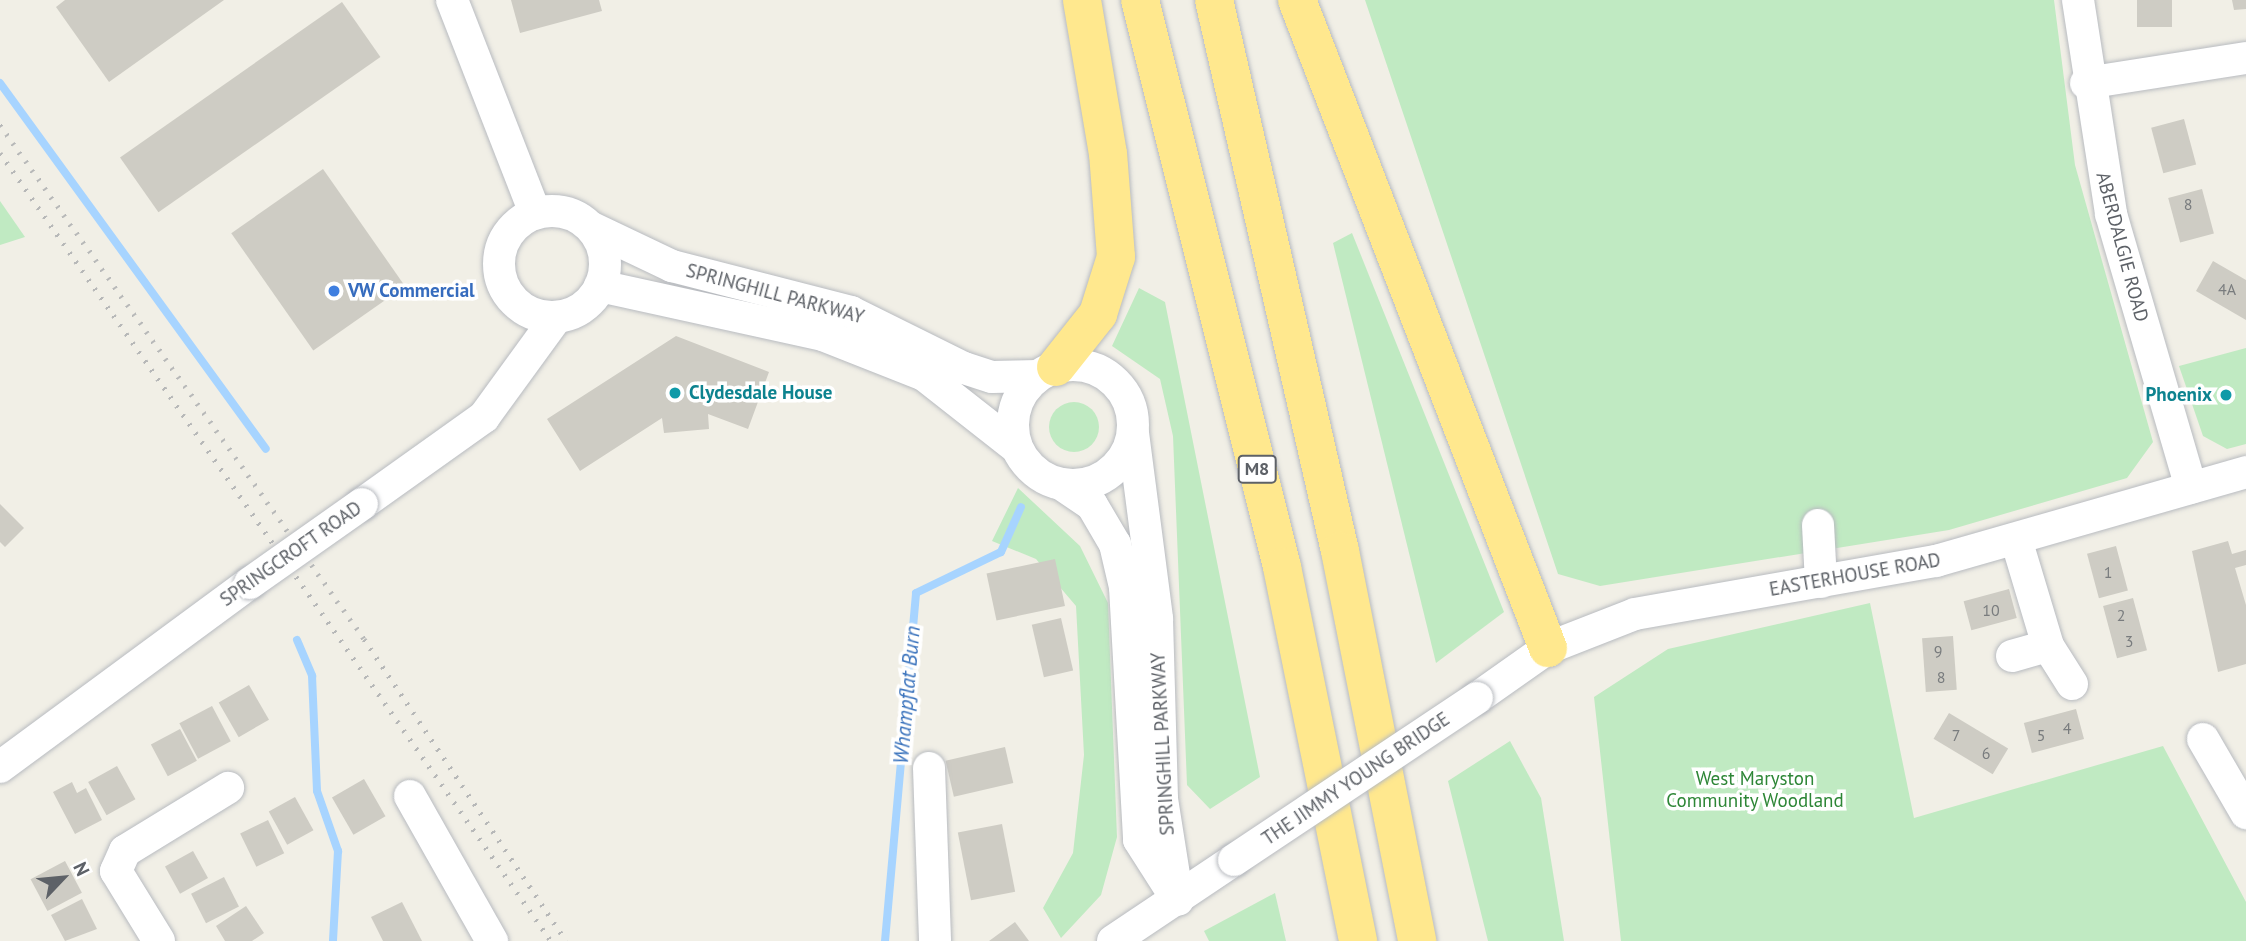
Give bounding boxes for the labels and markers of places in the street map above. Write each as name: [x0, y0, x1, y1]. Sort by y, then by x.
place label: VW Commercial: [348, 280, 475, 302]
marker: VW Commercial: [326, 283, 342, 299]
place label: Clydesdale House: [689, 382, 832, 404]
place label: Phoenix: [2145, 384, 2212, 406]
marker: Clydesdale House: [667, 385, 683, 401]
marker: Phoenix: [2218, 387, 2234, 403]

